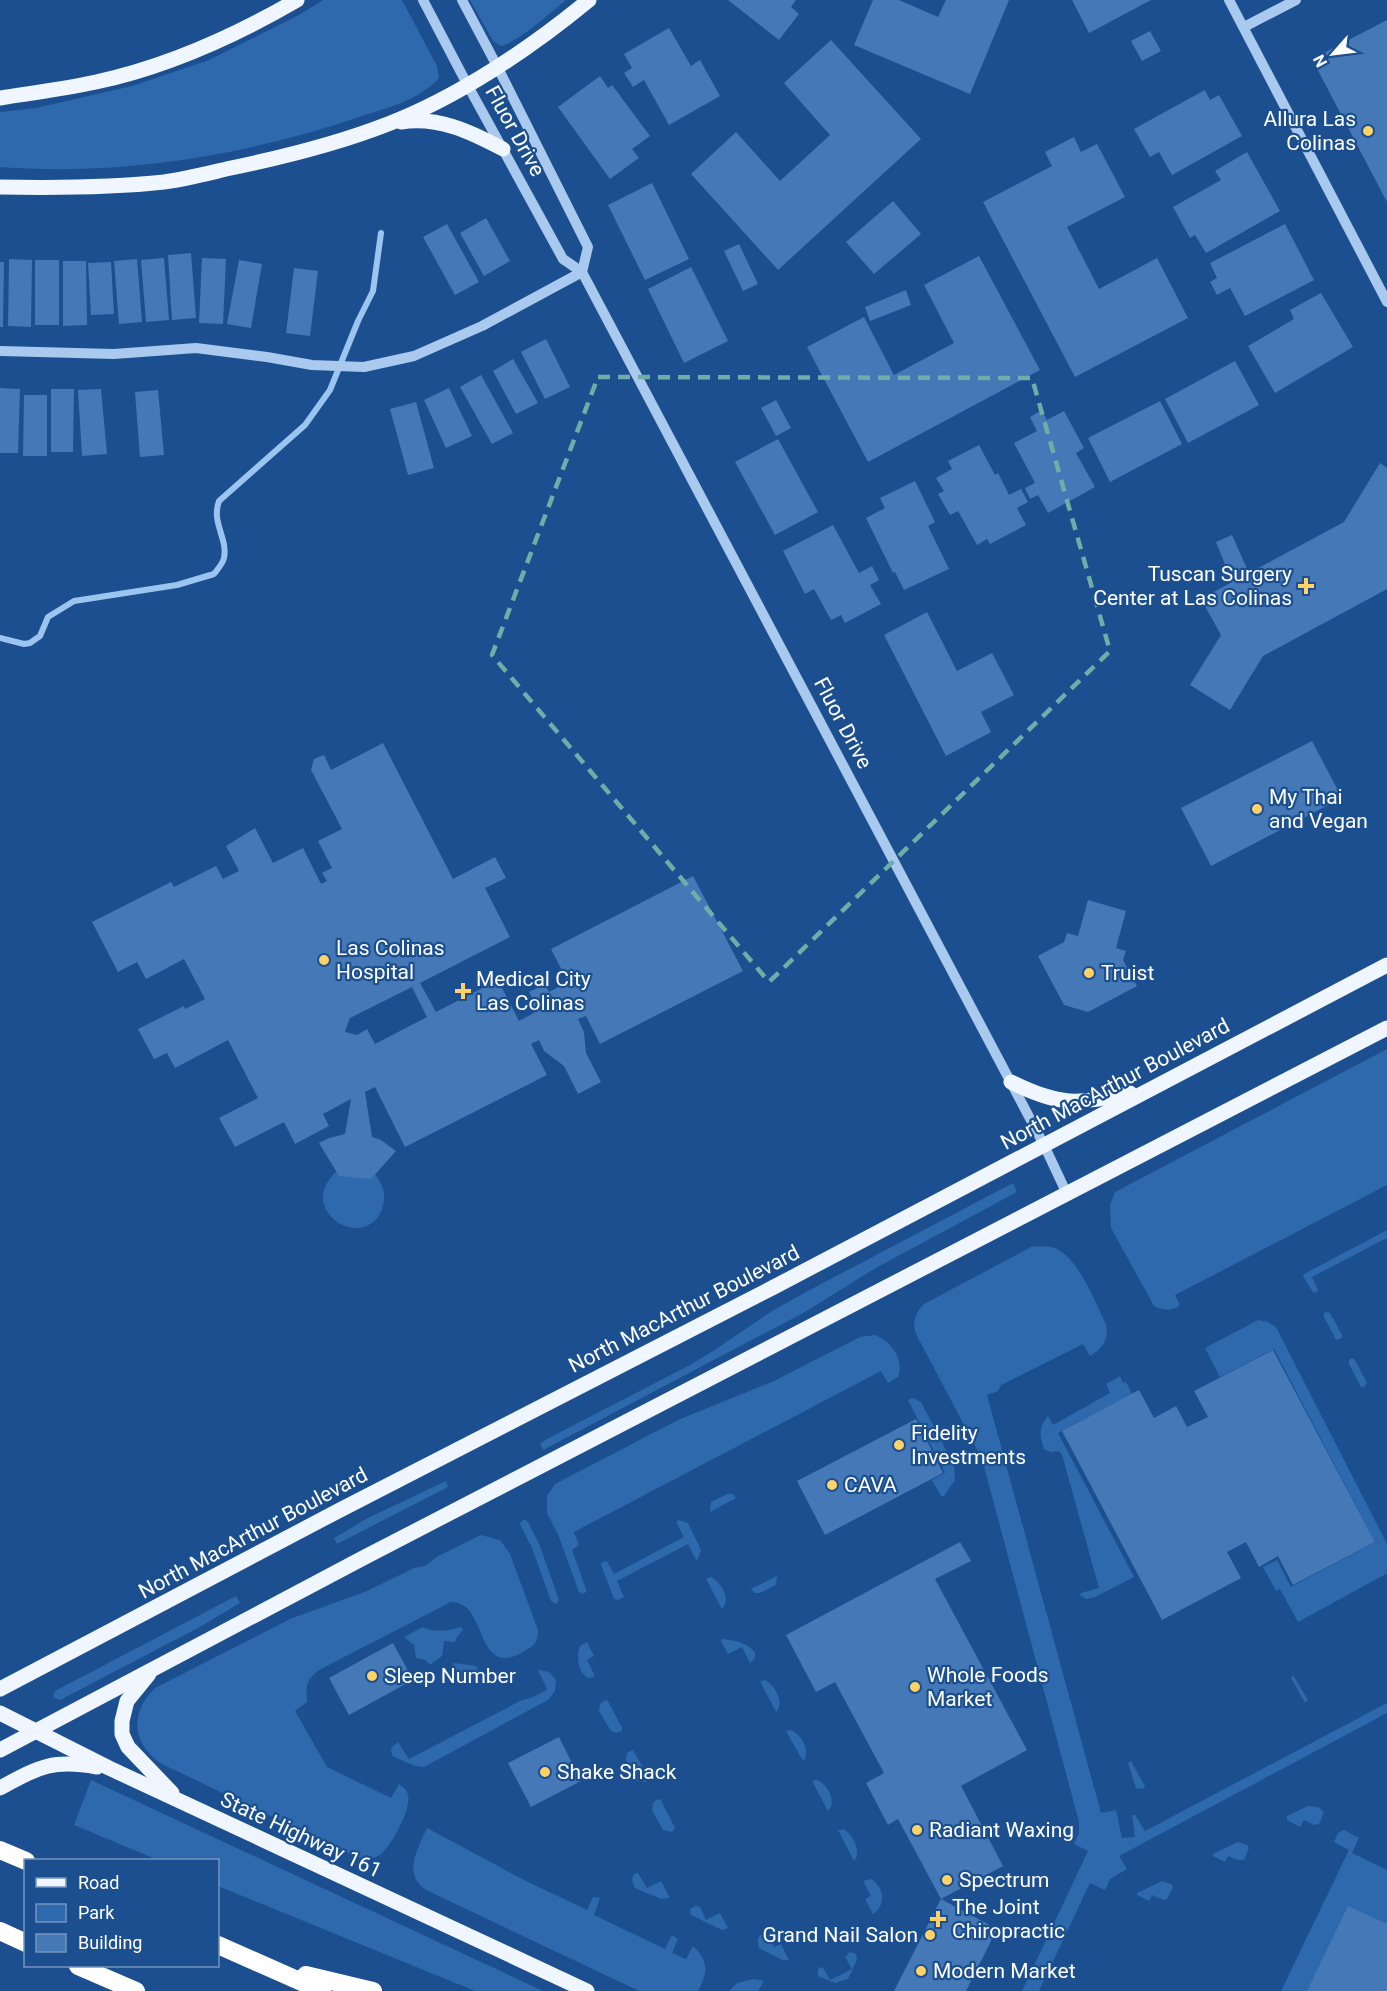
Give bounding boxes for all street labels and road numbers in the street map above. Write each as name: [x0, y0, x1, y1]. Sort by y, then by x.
street label: Fluor Drive: [480, 82, 550, 180]
street label: Fluor Drive: [809, 673, 877, 773]
street label: North MacArthur Boulevard: [997, 1013, 1233, 1155]
street label: North MacArthur Boulevard: [565, 1240, 803, 1378]
street label: North MacArthur Boulevard: [135, 1462, 371, 1604]
street label: State Highway 161: [217, 1787, 385, 1883]

